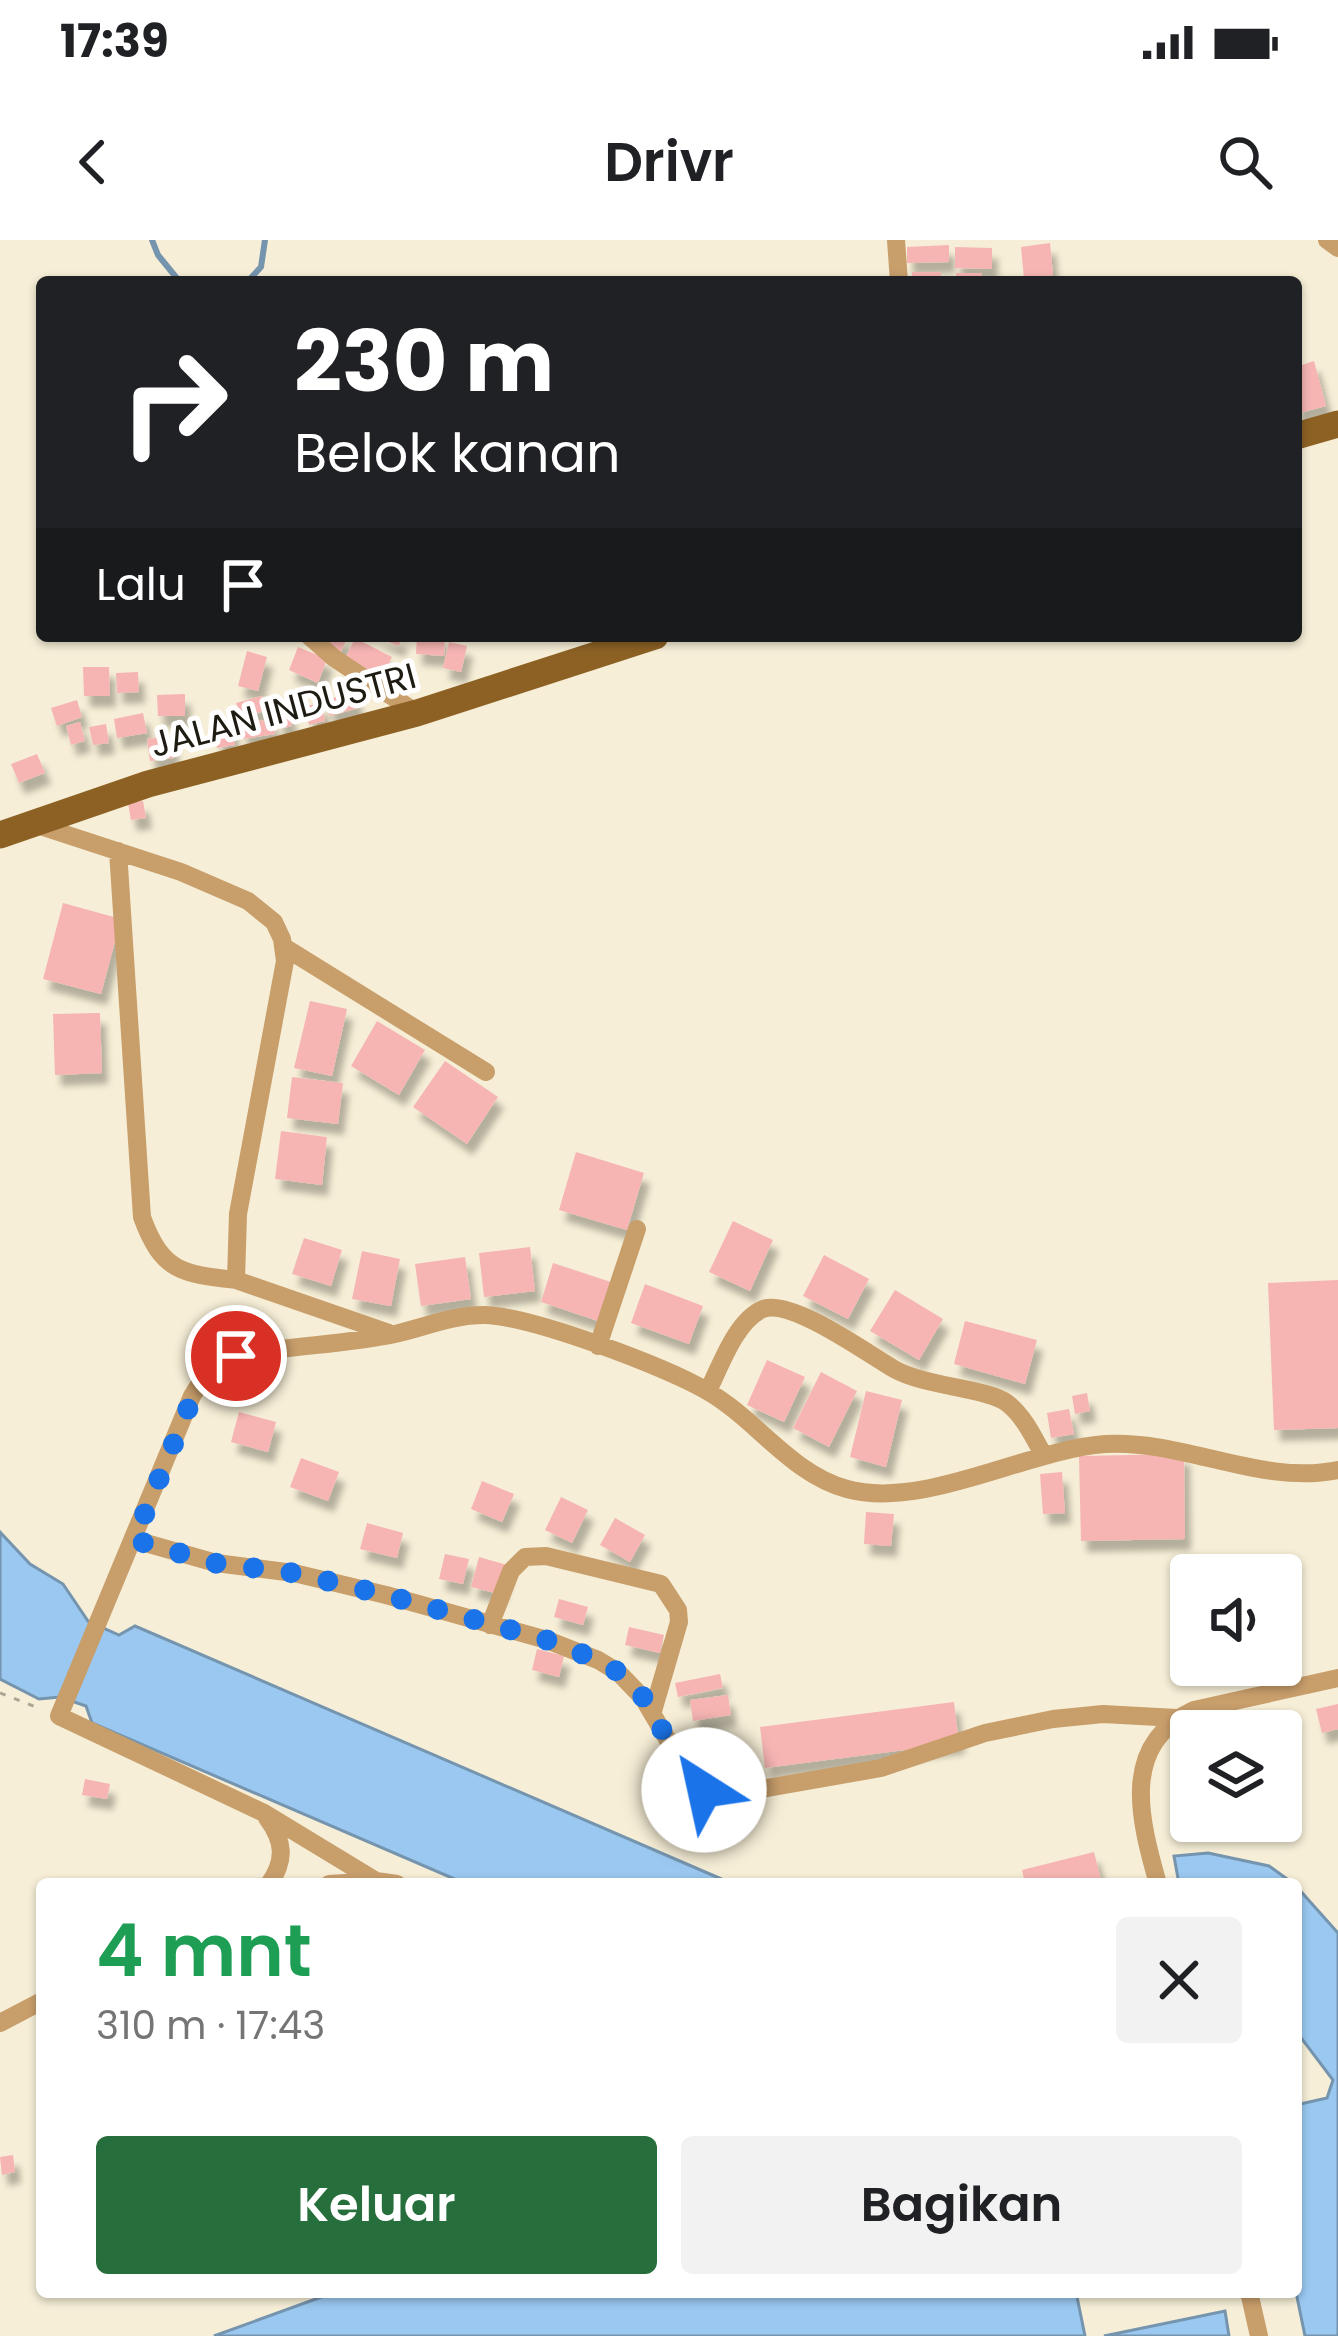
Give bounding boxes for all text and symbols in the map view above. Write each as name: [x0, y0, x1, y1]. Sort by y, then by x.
text: 17:39: [60, 10, 169, 73]
text: Drivr: [604, 124, 734, 200]
icon: back: [60, 129, 126, 195]
icon: search: [1212, 129, 1278, 195]
text: 230 m: [294, 303, 554, 420]
icon: right: [96, 324, 252, 480]
text: Belok kanan: [294, 415, 621, 491]
icon: arrive: [210, 552, 276, 618]
text: Lalu: [96, 553, 186, 616]
street label: JALAN INDUSTRI: [144, 650, 422, 770]
pin: [185, 1305, 287, 1407]
icon: arrive: [203, 1323, 269, 1389]
map controls: [1170, 1554, 1302, 1842]
button: sound: [1170, 1554, 1302, 1686]
button: layers: [1170, 1710, 1302, 1842]
position arrow: [641, 1727, 767, 1853]
text: 4 mnt: [96, 1900, 312, 2001]
button: close: [1116, 1917, 1242, 2043]
text: 310 m · 17:43: [96, 1998, 325, 2053]
button: Keluar: [96, 2136, 657, 2274]
button: Bagikan: [681, 2136, 1242, 2274]

